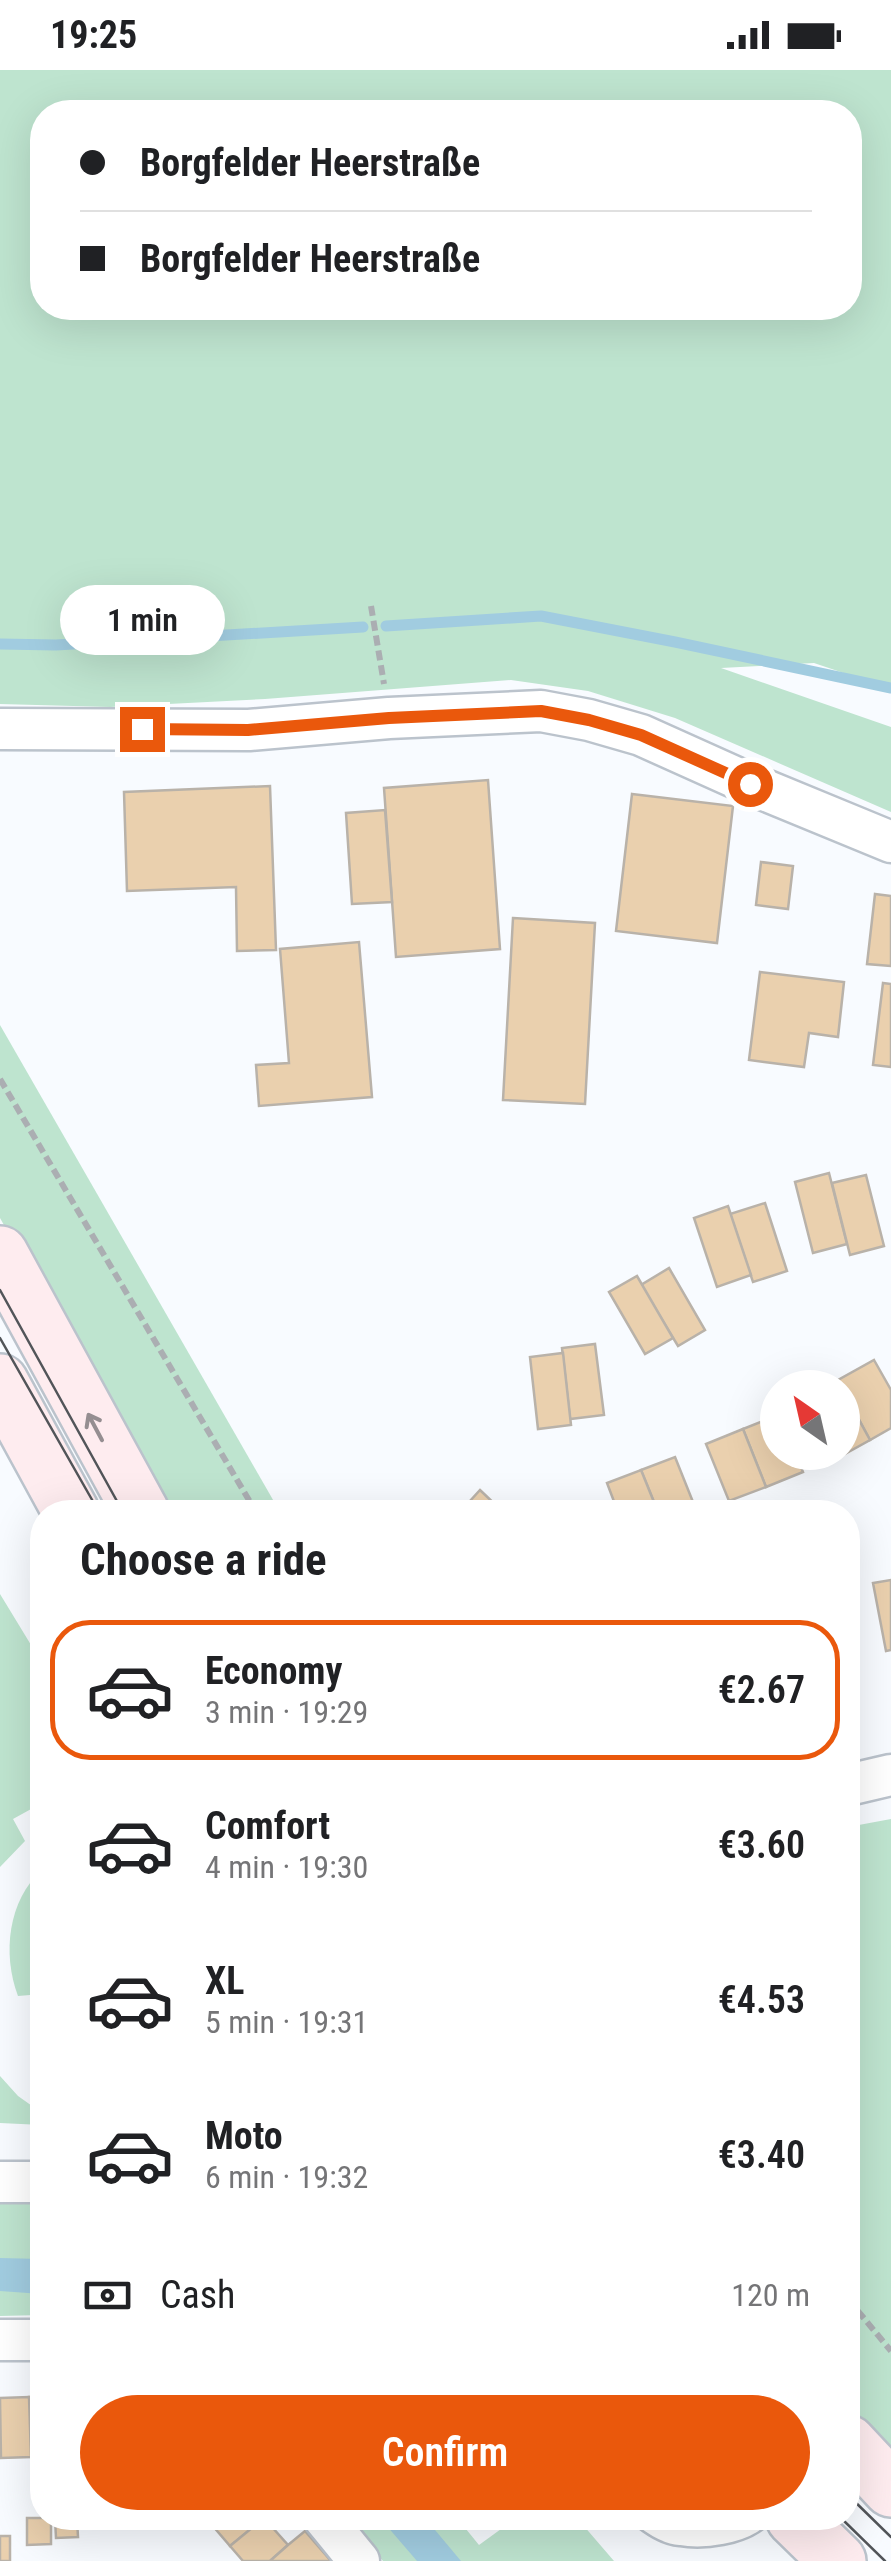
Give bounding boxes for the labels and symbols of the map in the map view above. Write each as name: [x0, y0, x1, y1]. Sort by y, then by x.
callout: 1 min: [59, 584, 224, 654]
route end: [120, 707, 165, 752]
route start: [728, 762, 773, 807]
north arrow: [760, 1370, 860, 1470]
one-way arrow: [85, 1412, 104, 1442]

